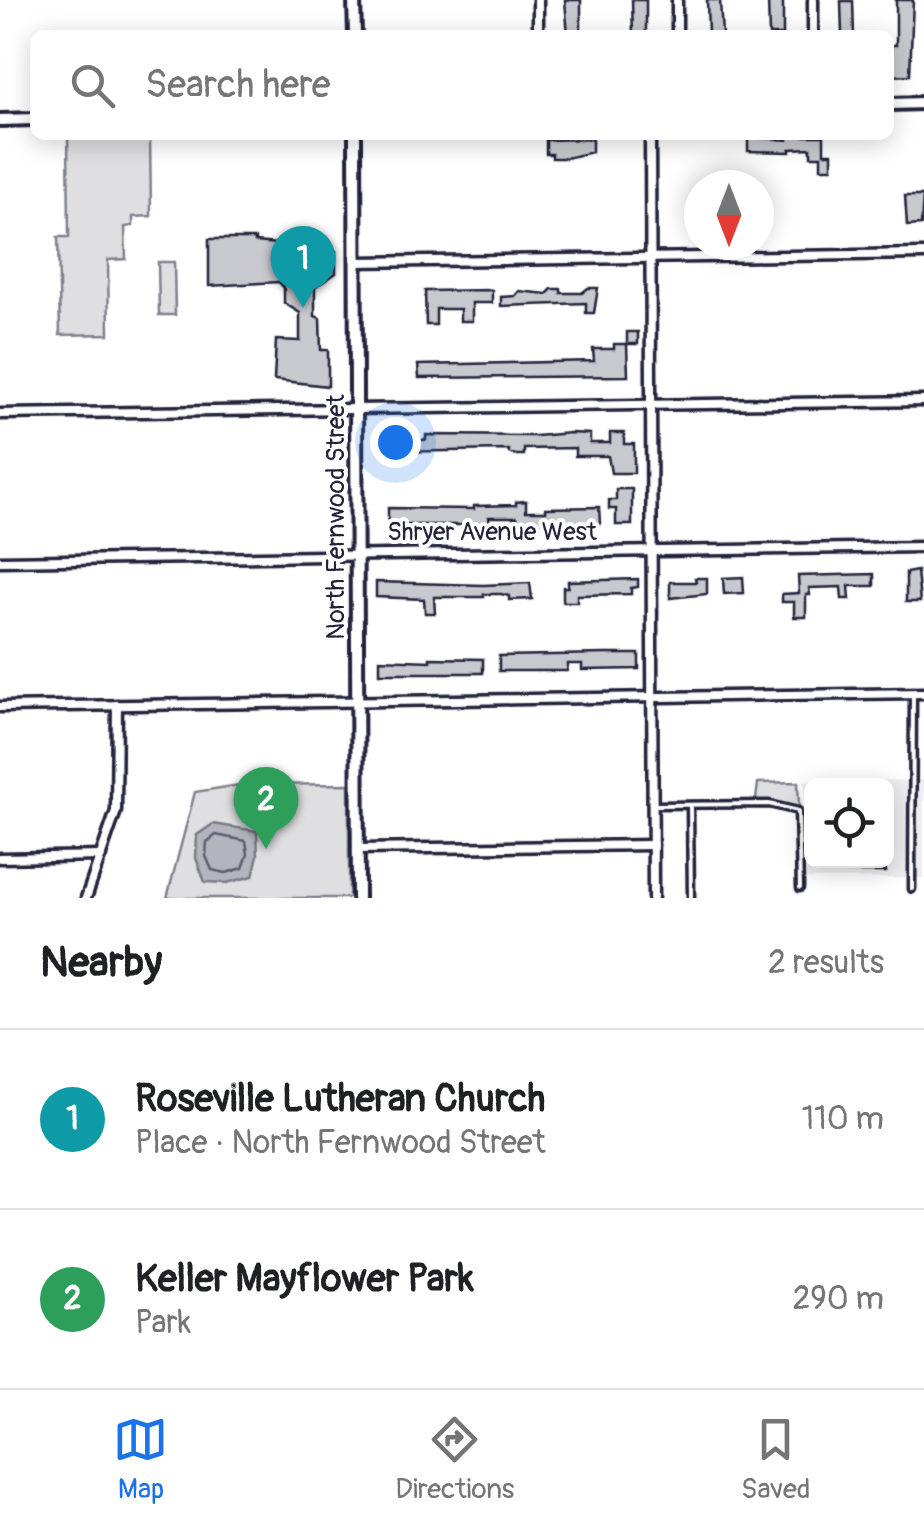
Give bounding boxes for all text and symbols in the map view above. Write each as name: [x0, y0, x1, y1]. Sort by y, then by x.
search box: [30, 30, 894, 140]
icon: search: [65, 58, 120, 113]
text: Search here: [145, 61, 331, 109]
north arrow: [684, 170, 774, 260]
pin: 1: [270, 226, 336, 308]
street label: North Fernwood Street: [321, 393, 352, 640]
your location: [370, 417, 421, 468]
street label: Shryer Avenue West: [387, 517, 598, 548]
pin: 2: [234, 766, 298, 849]
map controls: [804, 778, 894, 868]
button: locate: [804, 778, 894, 868]
text: Nearby: [40, 937, 162, 989]
text: 2 results: [768, 943, 884, 983]
text: Roseville Lutheran Church: [135, 1075, 545, 1123]
text: 1: [66, 1099, 79, 1139]
text: 110 m: [802, 1099, 884, 1139]
text: Place · North Fernwood Street: [135, 1123, 546, 1163]
text: Keller Mayflower Park: [135, 1255, 474, 1303]
text: 2: [64, 1279, 81, 1319]
text: 290 m: [792, 1279, 884, 1319]
text: Park: [135, 1303, 191, 1343]
tab: Map: [113, 1412, 168, 1507]
tab: Directions: [395, 1412, 514, 1507]
tab: Saved: [741, 1412, 811, 1507]

